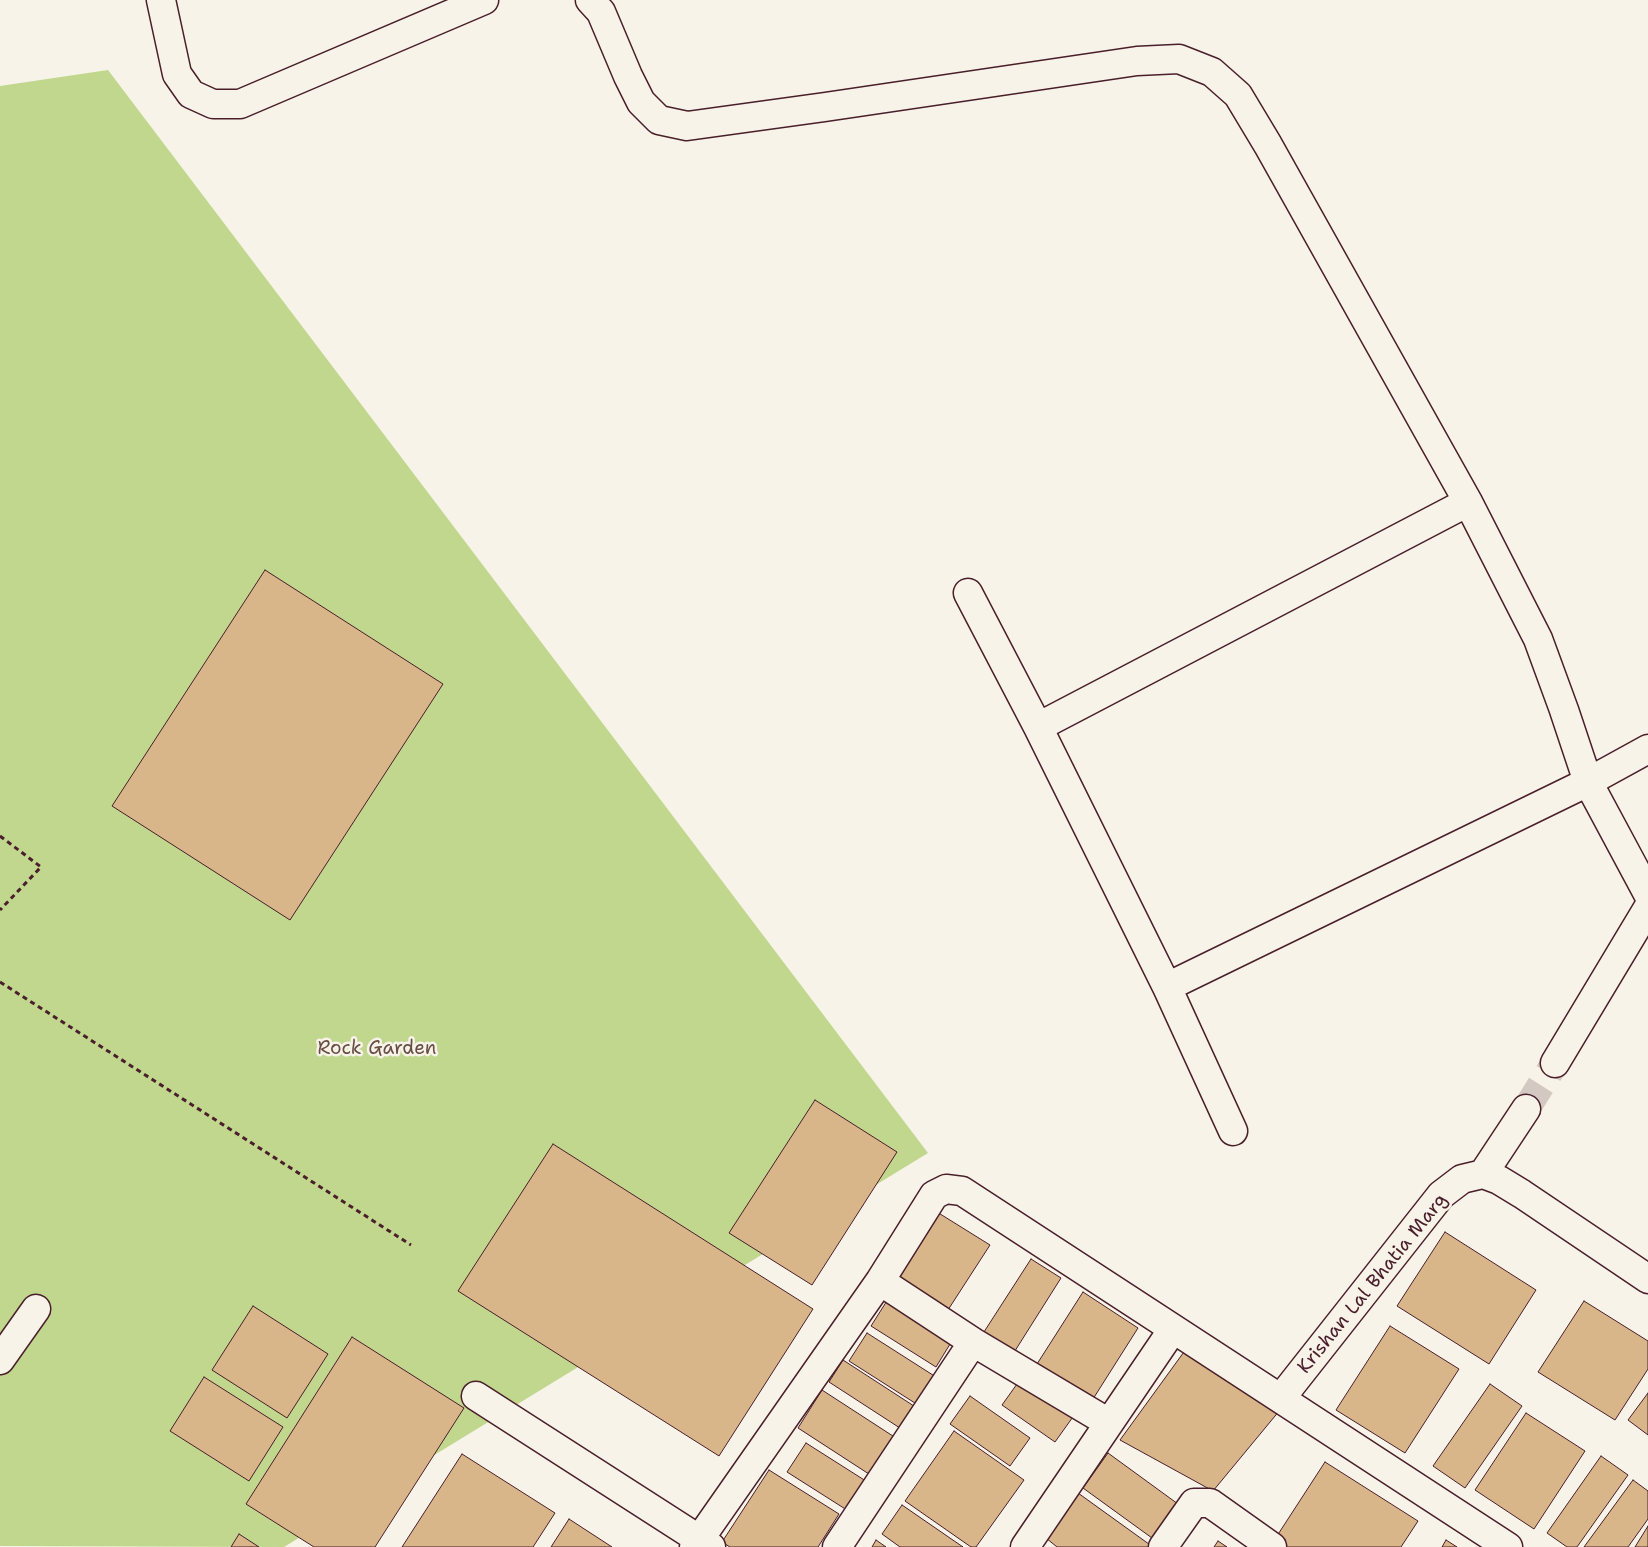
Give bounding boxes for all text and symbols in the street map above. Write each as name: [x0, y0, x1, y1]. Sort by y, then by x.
park label: Rock Garden: [318, 1038, 436, 1060]
street label: Krishan Lal Bhatia Marg: [1293, 1189, 1453, 1379]

